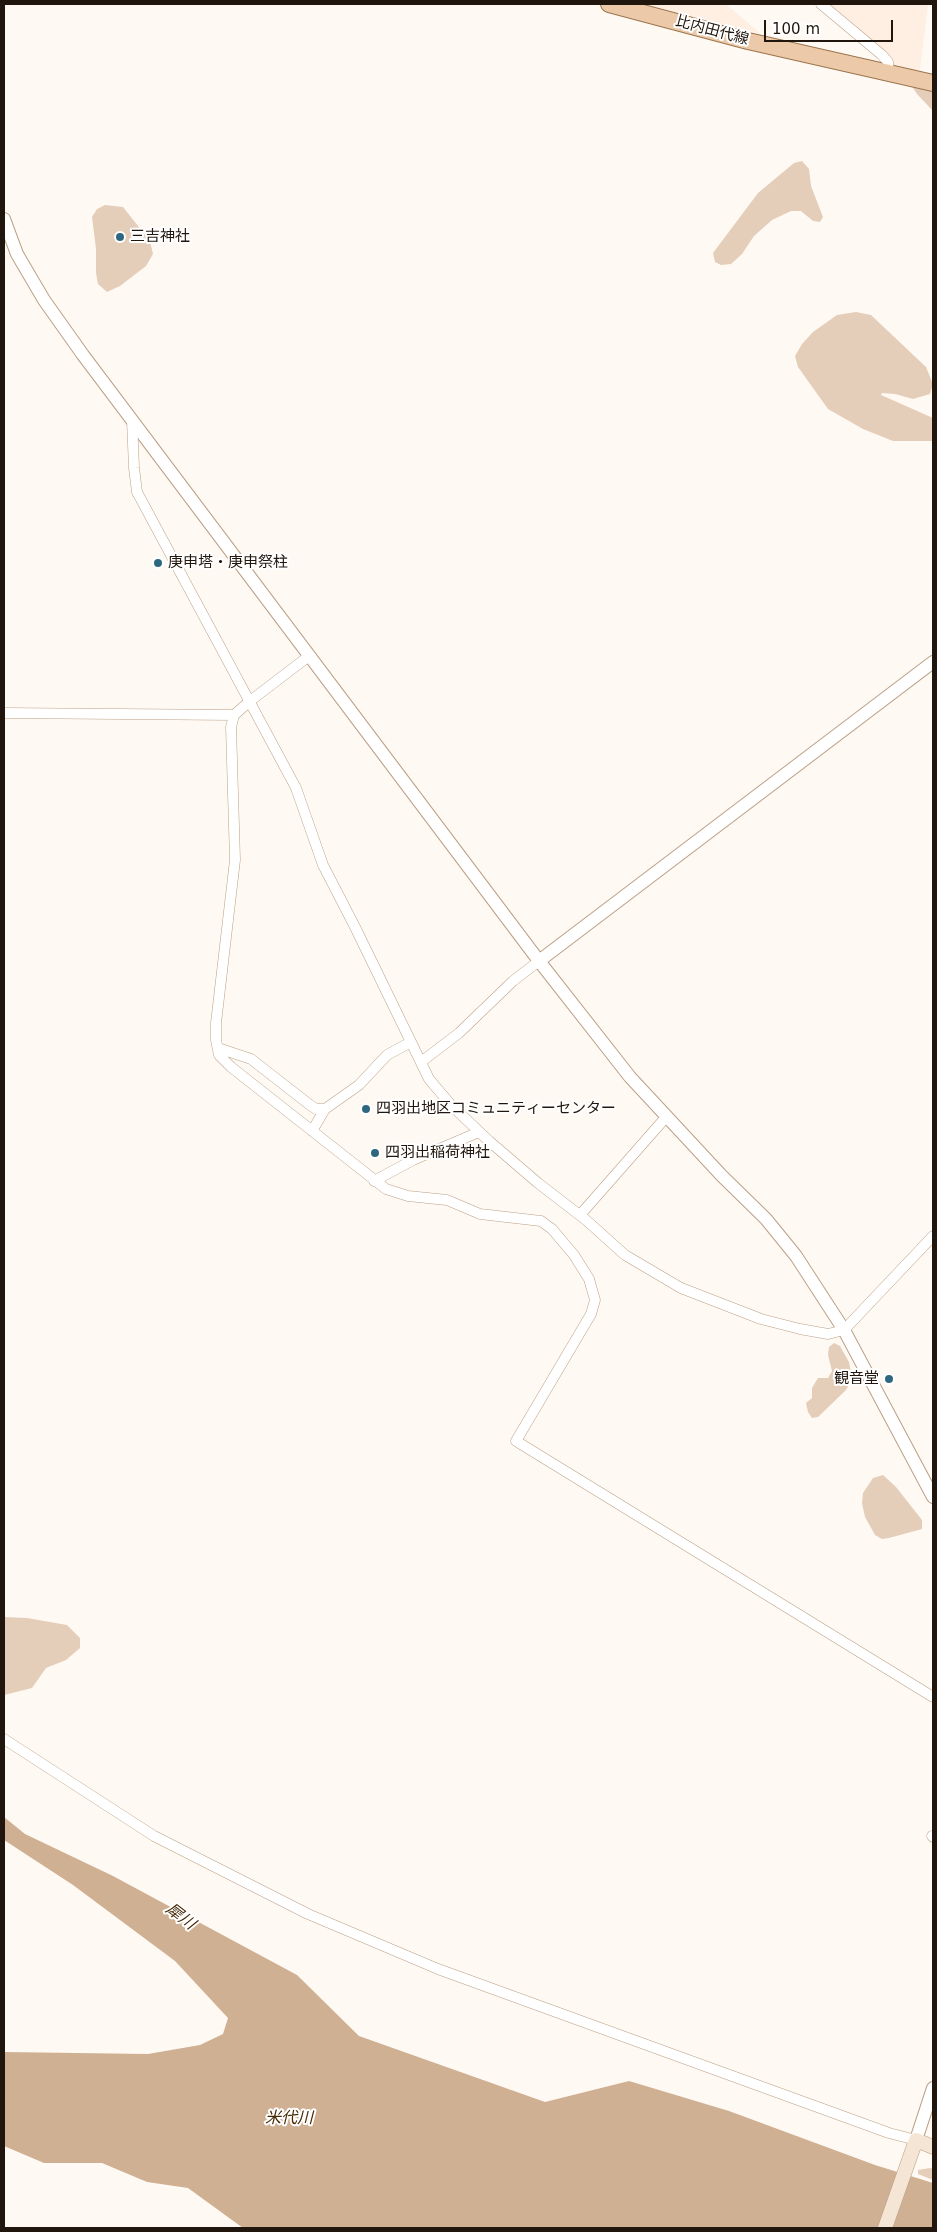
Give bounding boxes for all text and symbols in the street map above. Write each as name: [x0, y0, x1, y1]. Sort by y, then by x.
scale bar: [767, 10, 896, 42]
street label: 比内田代線: [673, 13, 751, 49]
text: 100 m: [772, 20, 820, 38]
place label: 三吉神社: [130, 228, 190, 246]
marker: 三吉神社: [114, 231, 126, 243]
place label: 庚申塔・庚申祭柱: [168, 554, 288, 572]
marker: 庚申塔・庚申祭柱: [152, 557, 164, 569]
place label: 四羽出地区コミュニティーセンター: [376, 1100, 616, 1118]
marker: 四羽出地区コミュニティーセンター: [360, 1103, 372, 1115]
place label: 四羽出稲荷神社: [385, 1144, 490, 1162]
marker: 四羽出稲荷神社: [369, 1147, 381, 1159]
place label: 観音堂: [834, 1370, 879, 1388]
marker: 観音堂: [883, 1373, 895, 1385]
water label: 犀川: [161, 1900, 199, 1934]
water label: 米代川: [265, 2109, 313, 2129]

